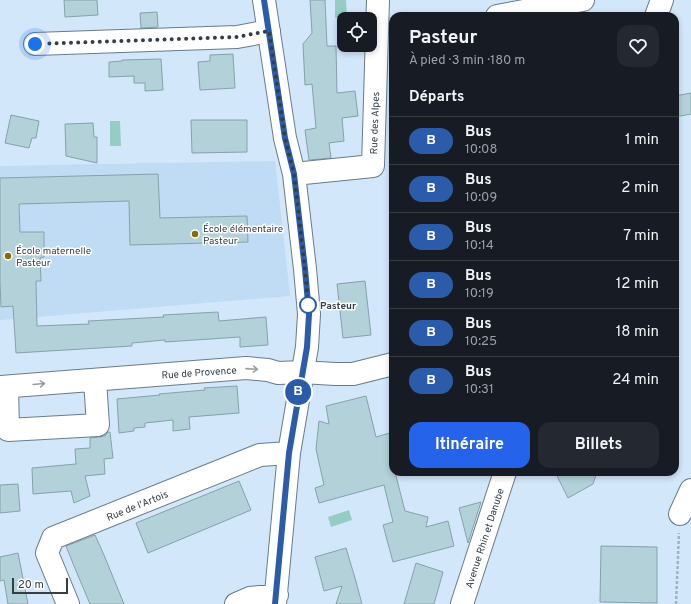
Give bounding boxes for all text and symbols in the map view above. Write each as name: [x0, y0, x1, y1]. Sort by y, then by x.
map controls: [337, 12, 377, 52]
button: locate: [337, 12, 377, 52]
button: heart: [617, 25, 659, 67]
text: Pasteur: [409, 26, 478, 50]
your location: [25, 34, 45, 54]
text: À pied · 3 min · 180 m: [409, 53, 525, 69]
text: Départs: [409, 88, 464, 107]
street label: Rue des Alpes: [368, 91, 383, 155]
text: Bus: [465, 123, 492, 142]
text: 1 min: [625, 131, 659, 150]
text: B: [426, 132, 436, 149]
text: 10:08: [465, 142, 497, 158]
text: Bus: [465, 171, 492, 190]
text: 2 min: [621, 179, 659, 198]
text: B: [426, 180, 436, 197]
text: 10:09: [465, 190, 497, 206]
text: Bus: [465, 219, 492, 238]
place label: École élémentaire Pasteur: [203, 223, 283, 248]
text: 7 min: [623, 227, 659, 246]
text: B: [426, 228, 436, 245]
marker: École élémentaire Pasteur: [190, 229, 200, 239]
text: 10:14: [465, 238, 494, 254]
place label: École maternelle Pasteur: [16, 245, 91, 270]
marker: École maternelle Pasteur: [3, 251, 13, 261]
text: Bus: [465, 267, 492, 286]
text: 12 min: [616, 275, 659, 294]
text: B: [426, 276, 436, 293]
text: 10:19: [465, 286, 494, 302]
marker: Pasteur: [299, 296, 317, 314]
place label: Pasteur: [320, 300, 357, 313]
text: Bus: [465, 315, 492, 334]
text: 18 min: [616, 323, 659, 342]
text: B: [426, 324, 436, 341]
text: 10:25: [465, 334, 497, 350]
text: Bus: [465, 363, 492, 382]
street label: Rue de Provence: [161, 364, 237, 383]
one-way arrow: [245, 365, 258, 372]
text: 24 min: [612, 371, 659, 390]
text: B: [426, 372, 436, 389]
line badge: B: [285, 379, 311, 405]
one-way arrow: [32, 381, 45, 388]
text: 10:31: [465, 382, 494, 398]
text: B: [293, 383, 303, 400]
button: Itinéraire: [409, 422, 530, 468]
button: Billets: [538, 422, 659, 468]
street label: Avenue Rhin et Danube: [463, 487, 508, 590]
street label: Rue de l'Artois: [105, 488, 171, 525]
scale bar: [12, 576, 68, 595]
text: 20 m: [18, 578, 44, 592]

